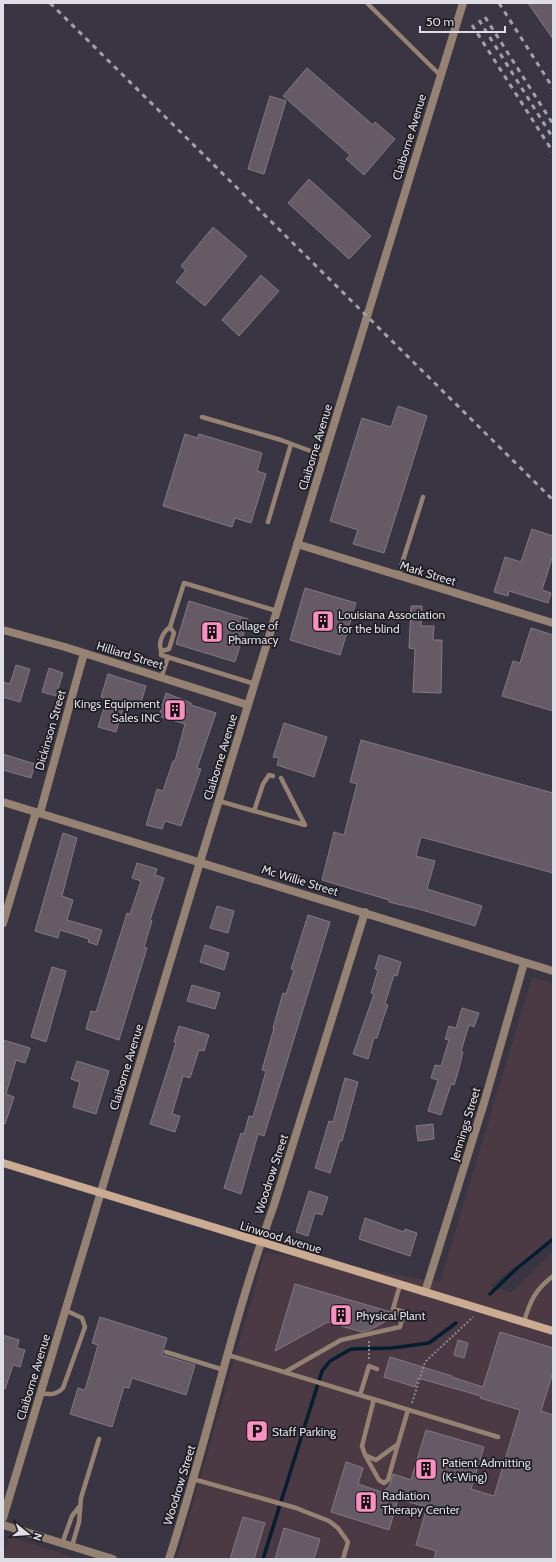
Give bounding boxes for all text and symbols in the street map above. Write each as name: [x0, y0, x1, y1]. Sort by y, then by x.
scale bar: [420, 8, 505, 34]
text: 50 m: [426, 14, 454, 29]
street label: Claiborne Avenue: [389, 92, 429, 182]
street label: Claiborne Avenue: [295, 402, 335, 492]
street label: Mark Street: [398, 557, 458, 589]
place label: Louisiana Association for the blind: [338, 607, 446, 636]
building icon: Louisiana Association for the blind: [310, 608, 336, 634]
place label: Collage of Pharmacy: [228, 618, 279, 647]
building icon: Collage of Pharmacy: [199, 619, 225, 645]
street label: Hilliard Street: [95, 638, 165, 672]
street label: Dickinson Street: [31, 688, 69, 772]
place label: Kings Equipment Sales INC: [74, 696, 160, 725]
building icon: Kings Equipment Sales INC: [162, 697, 188, 723]
street label: Claiborne Avenue: [200, 712, 240, 802]
street label: Mc Willie Street: [260, 861, 340, 899]
street label: Claiborne Avenue: [106, 1022, 146, 1112]
street label: Jennings Street: [446, 1085, 483, 1164]
street label: Woodrow Street: [251, 1132, 291, 1216]
street label: Linwood Avenue: [238, 1217, 324, 1257]
building icon: Physical Plant: [328, 1302, 354, 1328]
place label: Physical Plant: [356, 1308, 425, 1323]
street label: Claiborne Avenue: [13, 1332, 53, 1422]
parking icon: Staff Parking: [244, 1418, 270, 1444]
place label: Staff Parking: [272, 1424, 337, 1439]
street label: Woodrow Street: [160, 1443, 198, 1527]
place label: Patient Admitting (K-Wing): [442, 1455, 532, 1484]
building icon: Patient Admitting (K-Wing): [413, 1456, 439, 1482]
place label: Radiation Therapy Center: [382, 1488, 460, 1517]
building icon: Radiation Therapy Center: [353, 1489, 379, 1515]
north arrow: [8, 1514, 48, 1554]
text: N: [30, 1531, 45, 1543]

